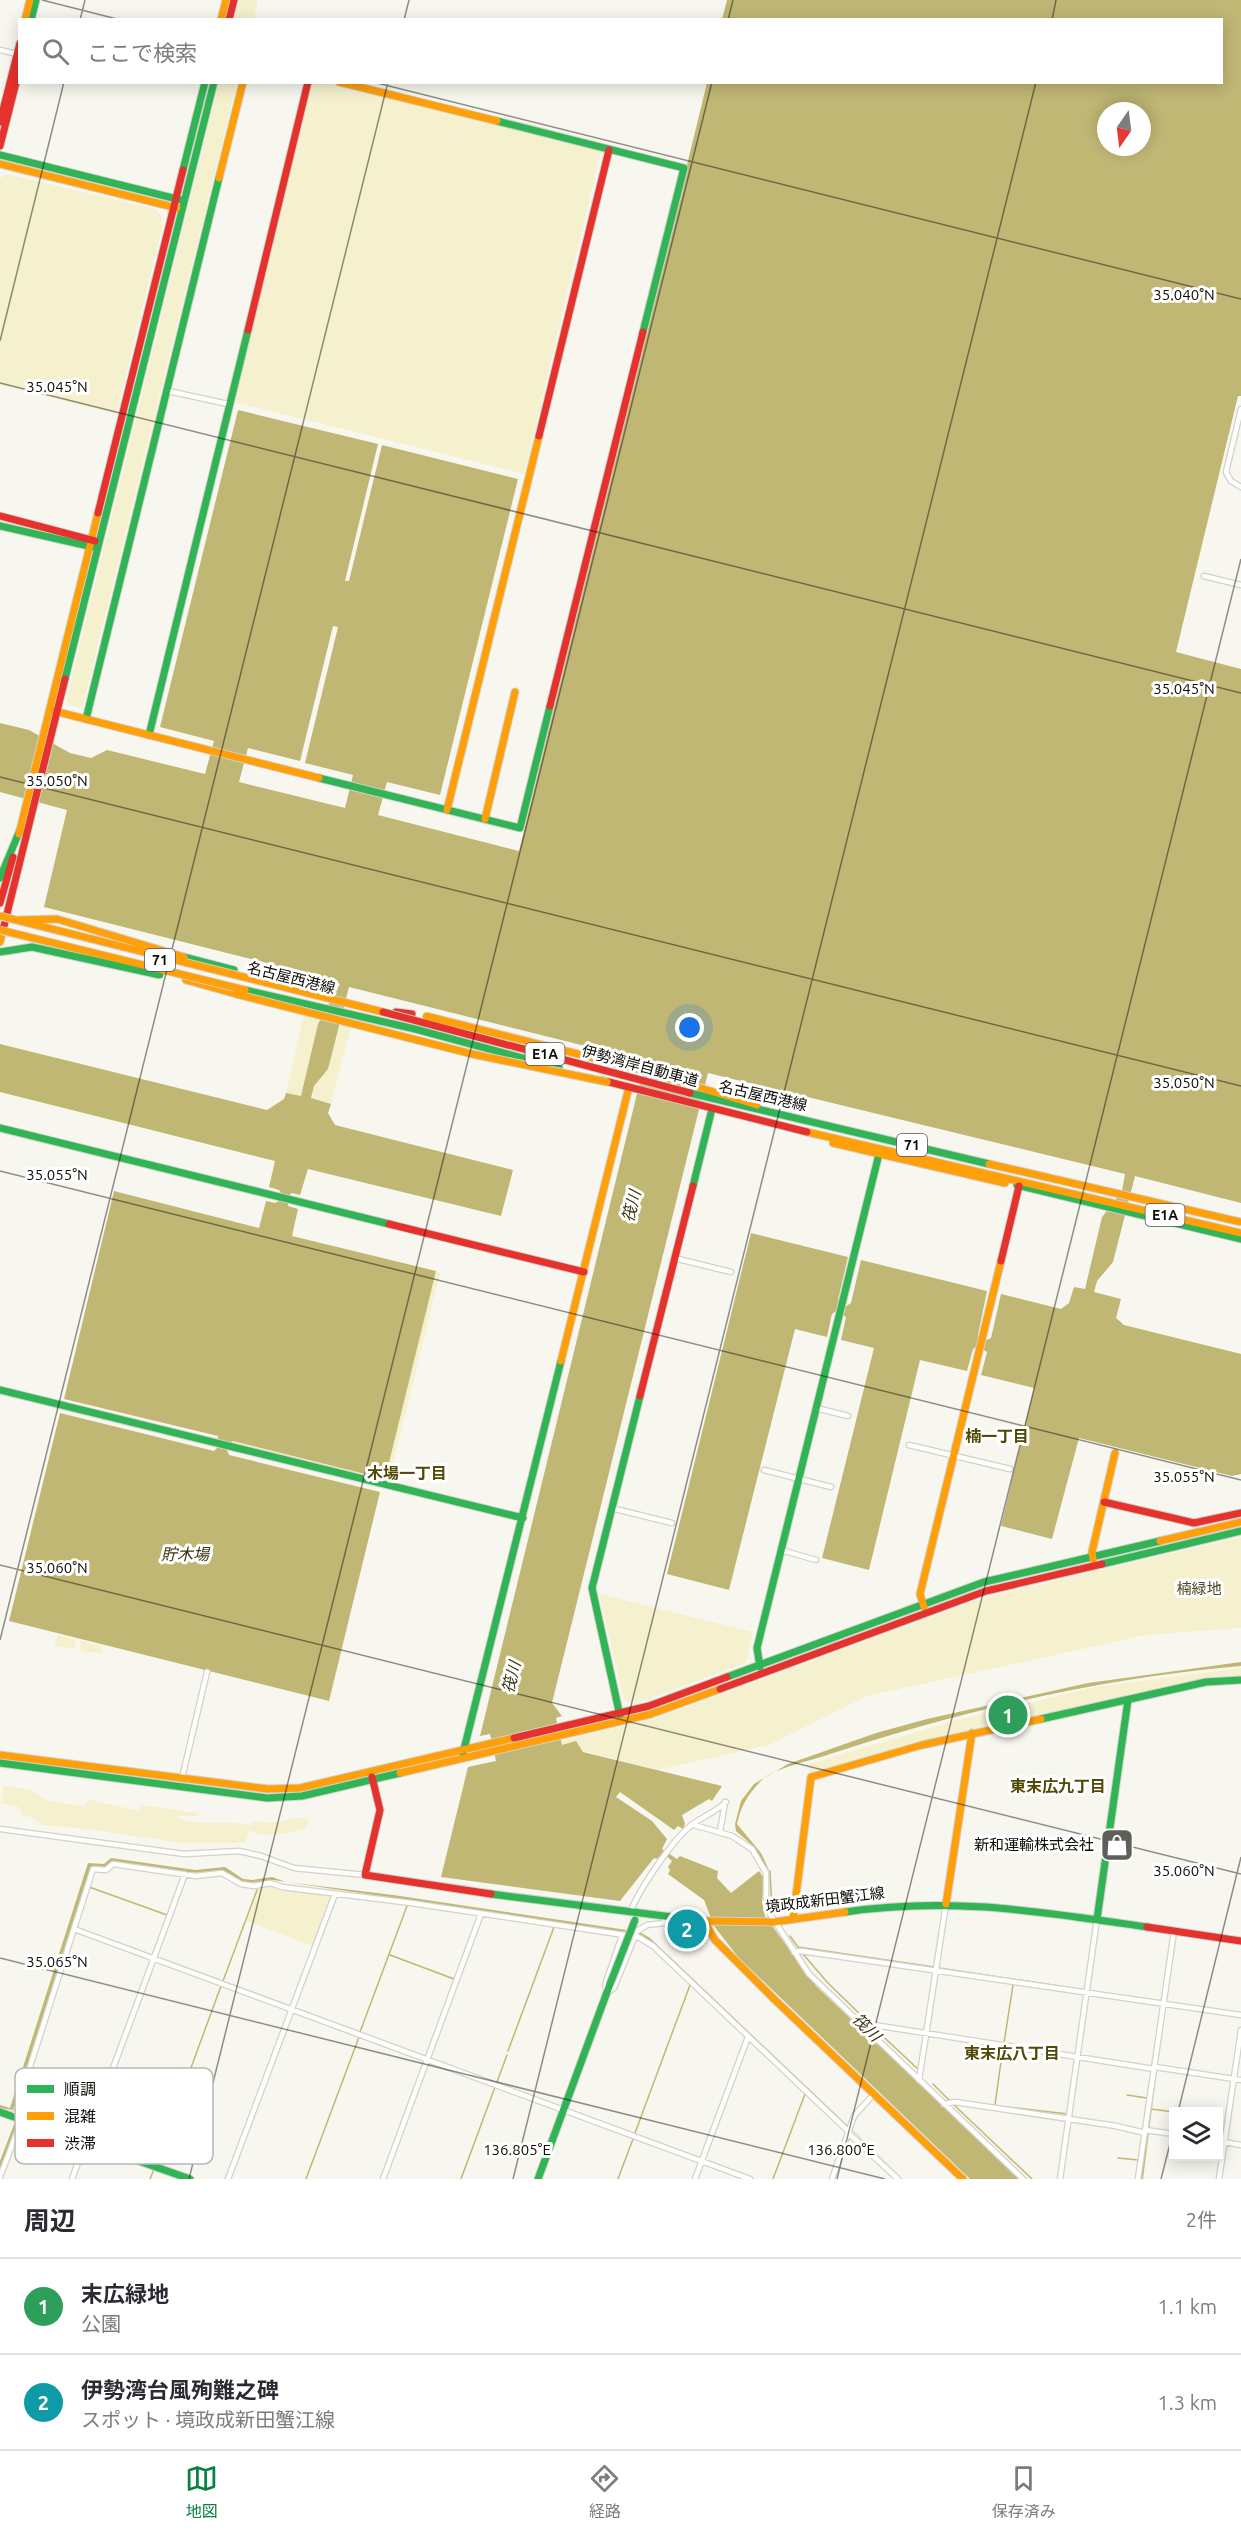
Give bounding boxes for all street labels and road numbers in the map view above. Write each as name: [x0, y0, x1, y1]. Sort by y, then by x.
road number: 71: [145, 949, 175, 971]
street label: 名古屋西港線: [245, 958, 337, 997]
street label: 伊勢湾岸自動車道: [580, 1042, 700, 1089]
road number: E1A: [526, 1043, 564, 1065]
street label: 名古屋西港線: [717, 1077, 809, 1114]
road number: 71: [897, 1134, 927, 1156]
road number: E1A: [1146, 1204, 1184, 1226]
street label: 境政成新田蟹江線: [764, 1884, 886, 1915]

